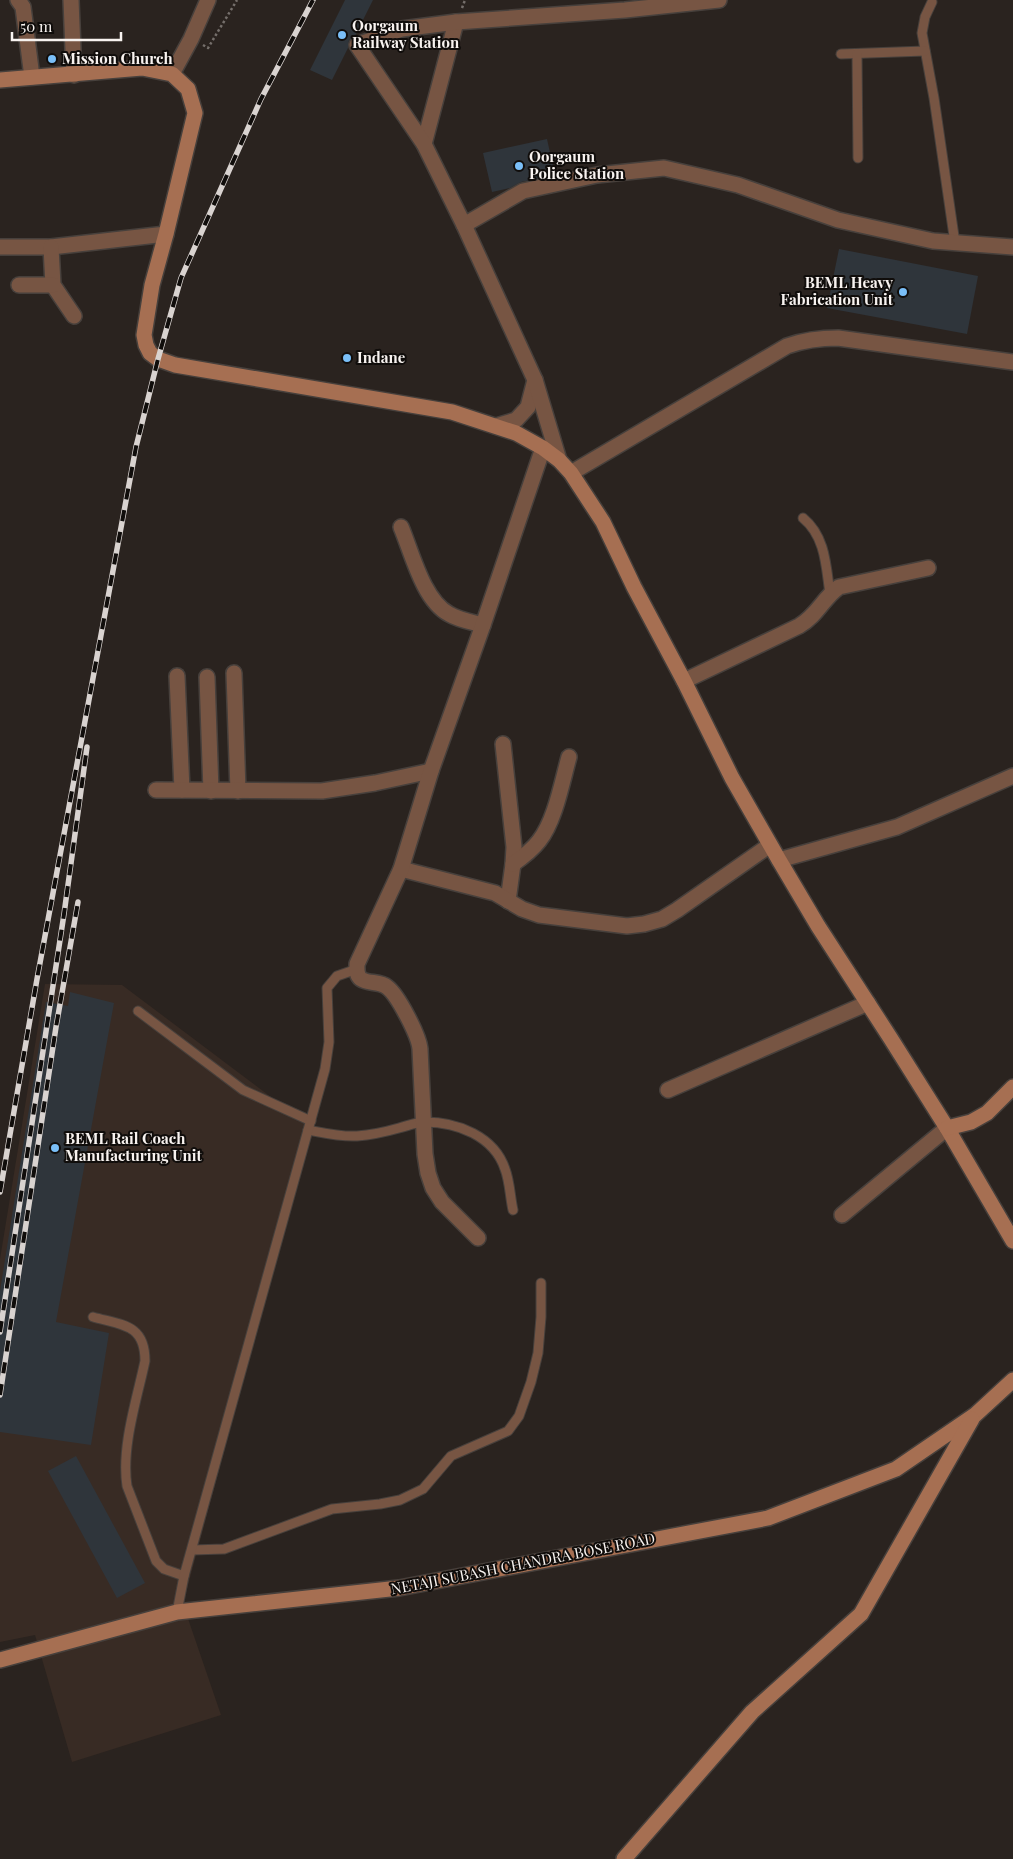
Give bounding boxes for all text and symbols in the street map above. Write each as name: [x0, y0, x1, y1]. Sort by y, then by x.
scale bar: [12, 10, 121, 42]
place label: Oorgaum Railway Station: [352, 15, 460, 52]
text: 50 m: [20, 16, 53, 36]
marker: Oorgaum Railway Station: [336, 29, 348, 41]
place label: Mission Church: [62, 48, 173, 68]
marker: Mission Church: [46, 53, 58, 65]
place label: Oorgaum Police Station: [529, 146, 625, 183]
marker: Oorgaum Police Station: [513, 160, 525, 172]
place label: BEML Heavy Fabrication Unit: [780, 272, 894, 309]
marker: BEML Heavy Fabrication Unit: [897, 286, 909, 298]
place label: Indane: [357, 347, 406, 367]
marker: Indane: [341, 352, 353, 364]
place label: BEML Rail Coach Manufacturing Unit: [65, 1128, 202, 1165]
marker: BEML Rail Coach Manufacturing Unit: [49, 1142, 61, 1154]
street label: NETAJI SUBASH CHANDRA BOSE ROAD: [389, 1528, 657, 1598]

